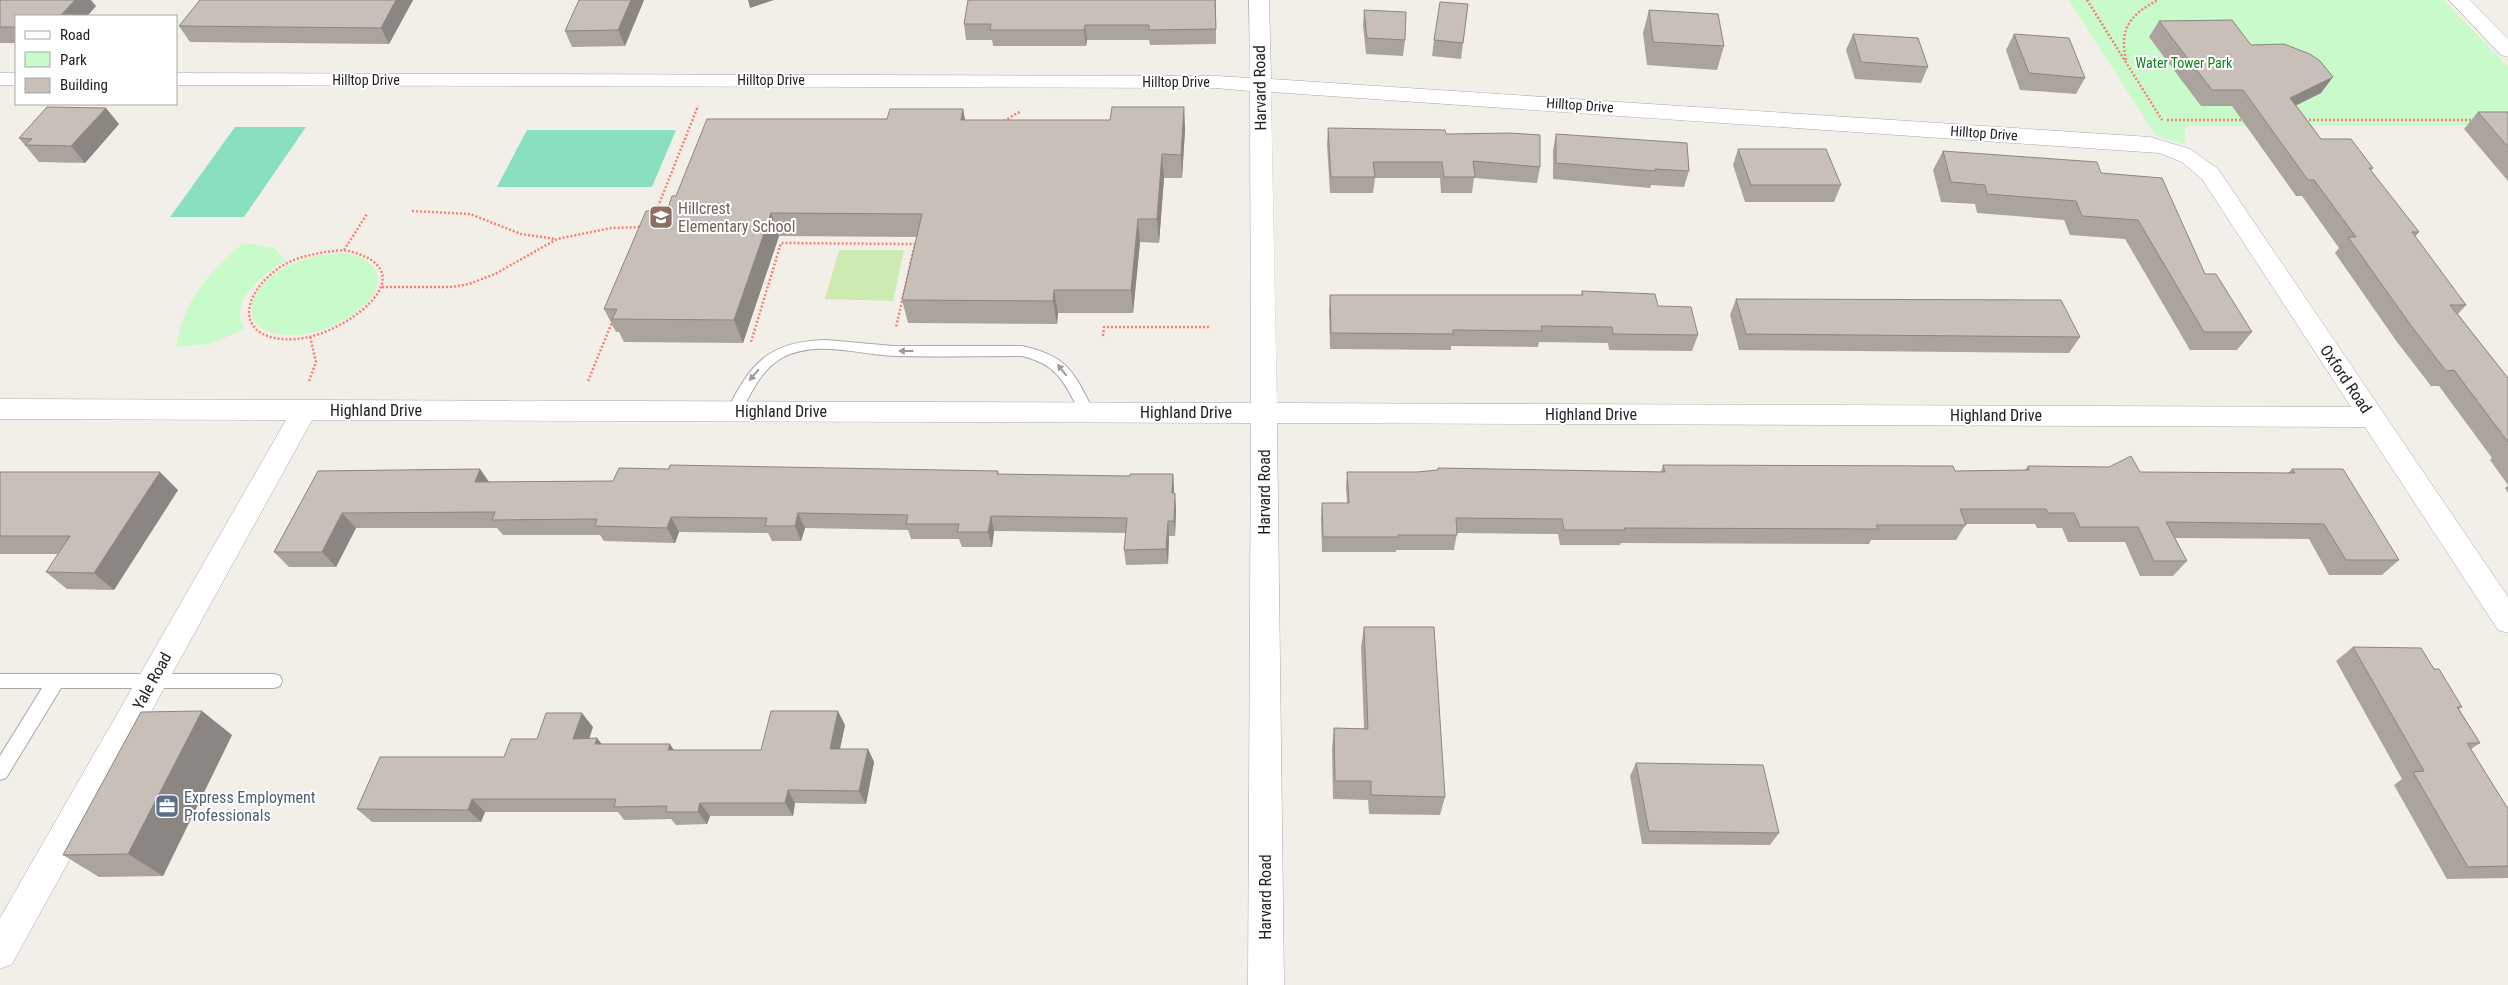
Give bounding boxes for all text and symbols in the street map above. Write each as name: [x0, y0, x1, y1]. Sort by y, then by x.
legend: [15, 15, 178, 105]
text: Road: [60, 26, 90, 44]
street label: Harvard Road: [1250, 45, 1270, 131]
text: Park: [60, 51, 87, 69]
park label: Water Tower Park: [2136, 55, 2233, 71]
street label: Hilltop Drive: [332, 72, 400, 88]
street label: Hilltop Drive: [737, 72, 805, 88]
street label: Hilltop Drive: [1142, 74, 1210, 90]
text: Building: [60, 76, 108, 94]
street label: Hilltop Drive: [1546, 95, 1615, 115]
street label: Hilltop Drive: [1950, 123, 2019, 143]
place label: Hillcrest Elementary School: [678, 199, 795, 236]
school or university icon: Hillcrest Elementary School: [648, 204, 674, 230]
street label: Oxford Road: [2316, 341, 2376, 417]
one-way arrow: [898, 347, 914, 355]
one-way arrow: [1057, 364, 1068, 377]
one-way arrow: [748, 369, 760, 381]
street label: Highland Drive: [330, 401, 422, 420]
street label: Highland Drive: [735, 402, 827, 421]
street label: Highland Drive: [1140, 403, 1232, 422]
street label: Highland Drive: [1545, 405, 1637, 424]
street label: Highland Drive: [1950, 406, 2042, 425]
street label: Harvard Road: [1255, 449, 1274, 535]
street label: Yale Road: [129, 649, 175, 713]
place label: Express Employment Professionals: [184, 788, 316, 825]
office icon: Express Employment Professionals: [154, 793, 180, 819]
street label: Harvard Road: [1256, 854, 1275, 940]

